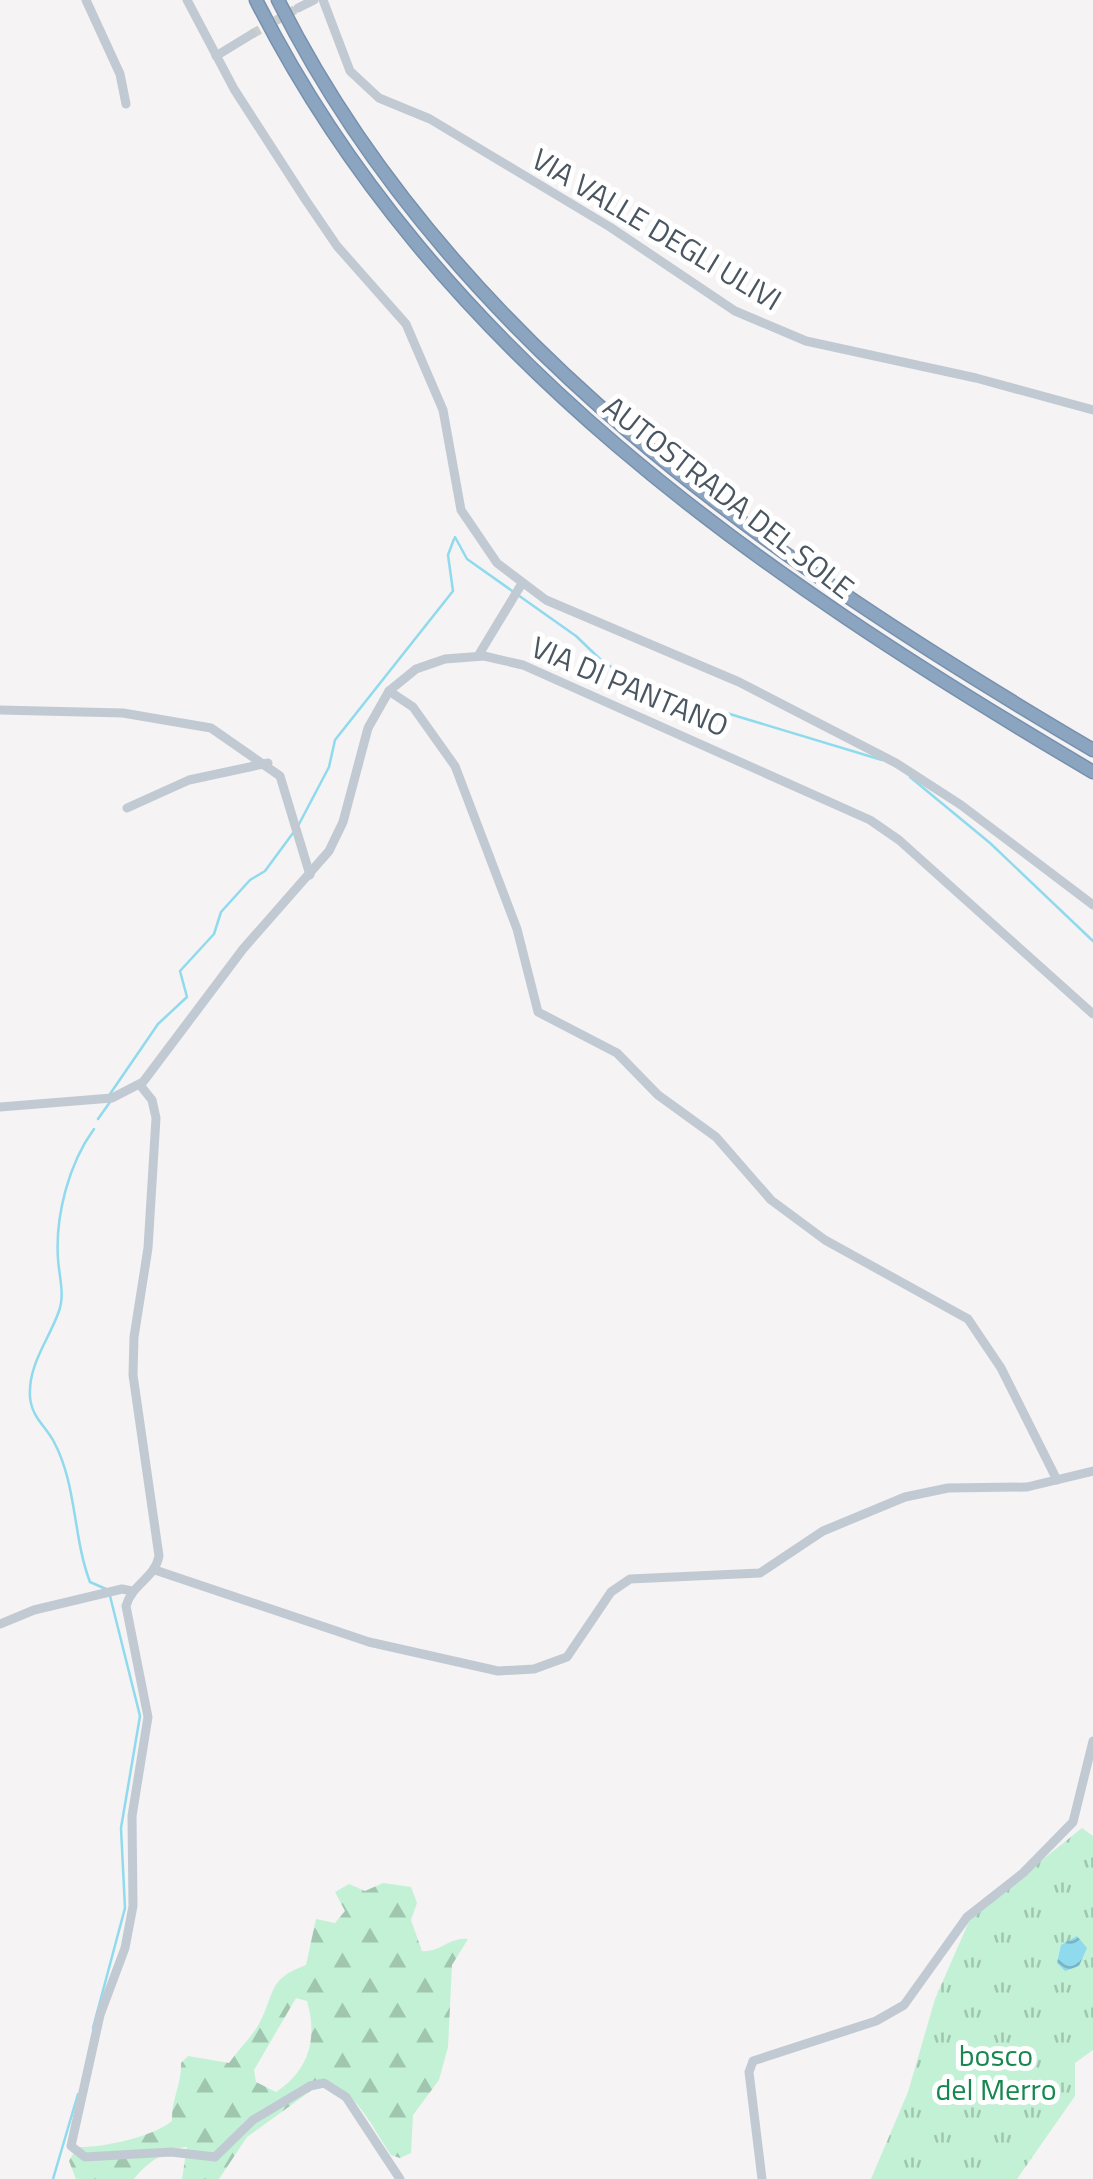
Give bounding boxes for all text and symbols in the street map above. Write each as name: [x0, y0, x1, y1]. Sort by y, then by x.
street label: VIA VALLE DEGLI ULIVI: [523, 136, 791, 322]
street label: AUTOSTRADA DEL SOLE: [594, 384, 864, 610]
street label: VIA DI PANTANO: [524, 624, 736, 748]
park label: bosco del Merro: [935, 2032, 1057, 2112]

